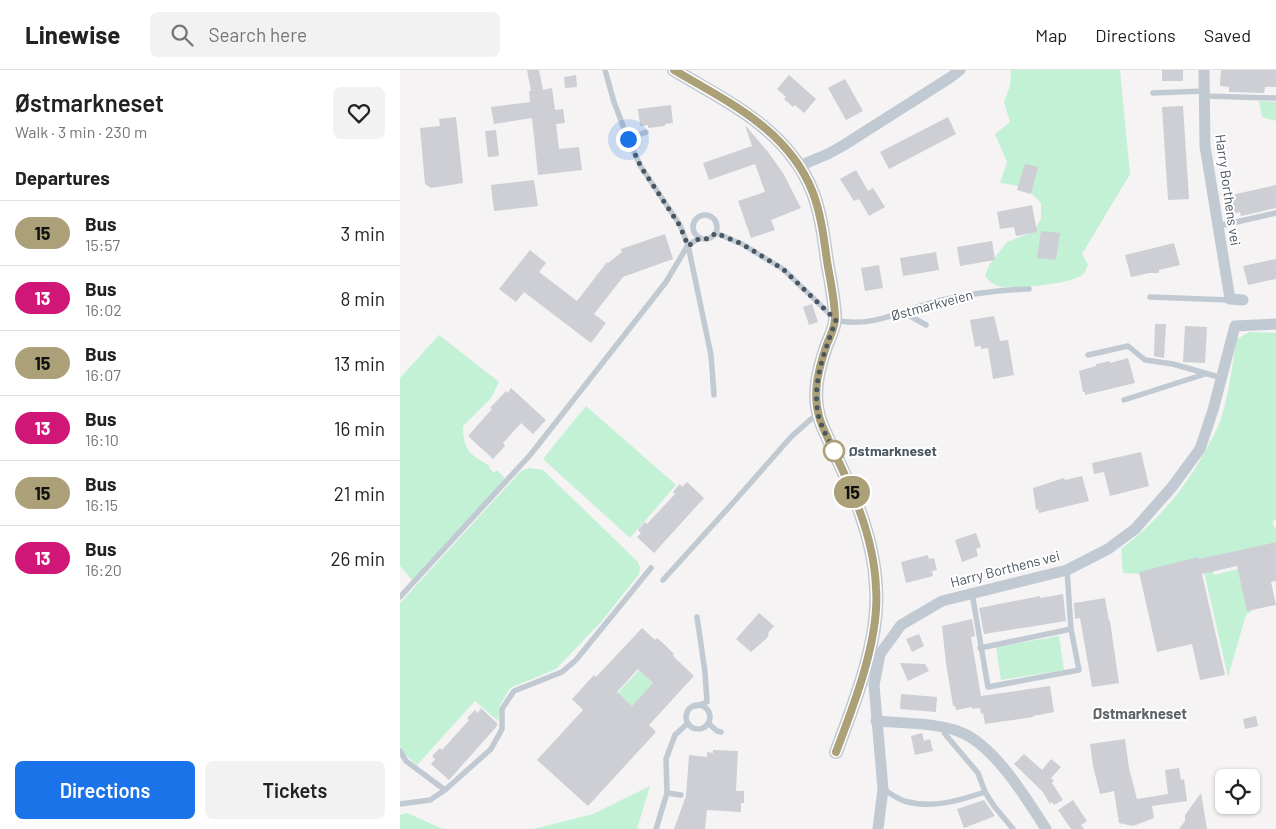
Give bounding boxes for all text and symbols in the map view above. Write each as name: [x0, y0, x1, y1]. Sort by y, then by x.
search box: [150, 12, 500, 57]
text: Linewise: [25, 20, 120, 49]
icon: search: [168, 21, 196, 49]
text: Search here: [208, 23, 307, 46]
text: Map: [1035, 24, 1067, 46]
text: Directions: [1095, 24, 1176, 46]
text: Saved: [1204, 24, 1251, 46]
button: heart: [333, 87, 385, 139]
text: Østmarkneset: [15, 88, 164, 117]
text: Walk · 3 min · 230 m: [15, 122, 147, 141]
your location: [616, 127, 641, 152]
street label: Harry Borthens vei: [1212, 133, 1245, 247]
text: Departures: [15, 166, 110, 189]
text: Bus: [85, 212, 117, 235]
text: 15: [34, 222, 51, 244]
text: 3 min: [341, 222, 385, 245]
text: 15:57: [85, 235, 120, 254]
text: Bus: [85, 277, 117, 300]
street label: Østmarkveien: [889, 285, 975, 324]
text: 13: [34, 287, 51, 309]
text: 8 min: [341, 287, 385, 310]
text: 16:02: [85, 300, 122, 319]
text: Bus: [85, 342, 117, 365]
text: 15: [34, 352, 51, 374]
text: 13 min: [334, 352, 385, 375]
text: 16:07: [85, 365, 121, 384]
text: Bus: [85, 407, 117, 430]
text: 13: [34, 417, 51, 439]
text: 16 min: [334, 417, 385, 440]
text: 16:10: [85, 430, 119, 449]
marker: Østmarkneset: [823, 440, 845, 462]
place label: Østmarkneset: [849, 442, 937, 459]
text: Bus: [85, 472, 117, 495]
line badge: 15: [830, 476, 874, 508]
text: 15: [844, 481, 860, 503]
text: 15: [34, 482, 51, 504]
text: 21 min: [334, 482, 385, 505]
text: 16:15: [85, 495, 118, 514]
text: Bus: [85, 537, 117, 560]
text: 13: [34, 547, 51, 569]
text: 26 min: [330, 547, 385, 570]
street label: Harry Borthens vei: [948, 547, 1061, 590]
text: 16:20: [85, 560, 122, 579]
district label: Østmarkneset: [1093, 704, 1187, 722]
button: Directions: [15, 761, 195, 819]
button: Tickets: [205, 761, 385, 819]
map controls: [1215, 769, 1260, 814]
button: locate: [1215, 769, 1260, 814]

